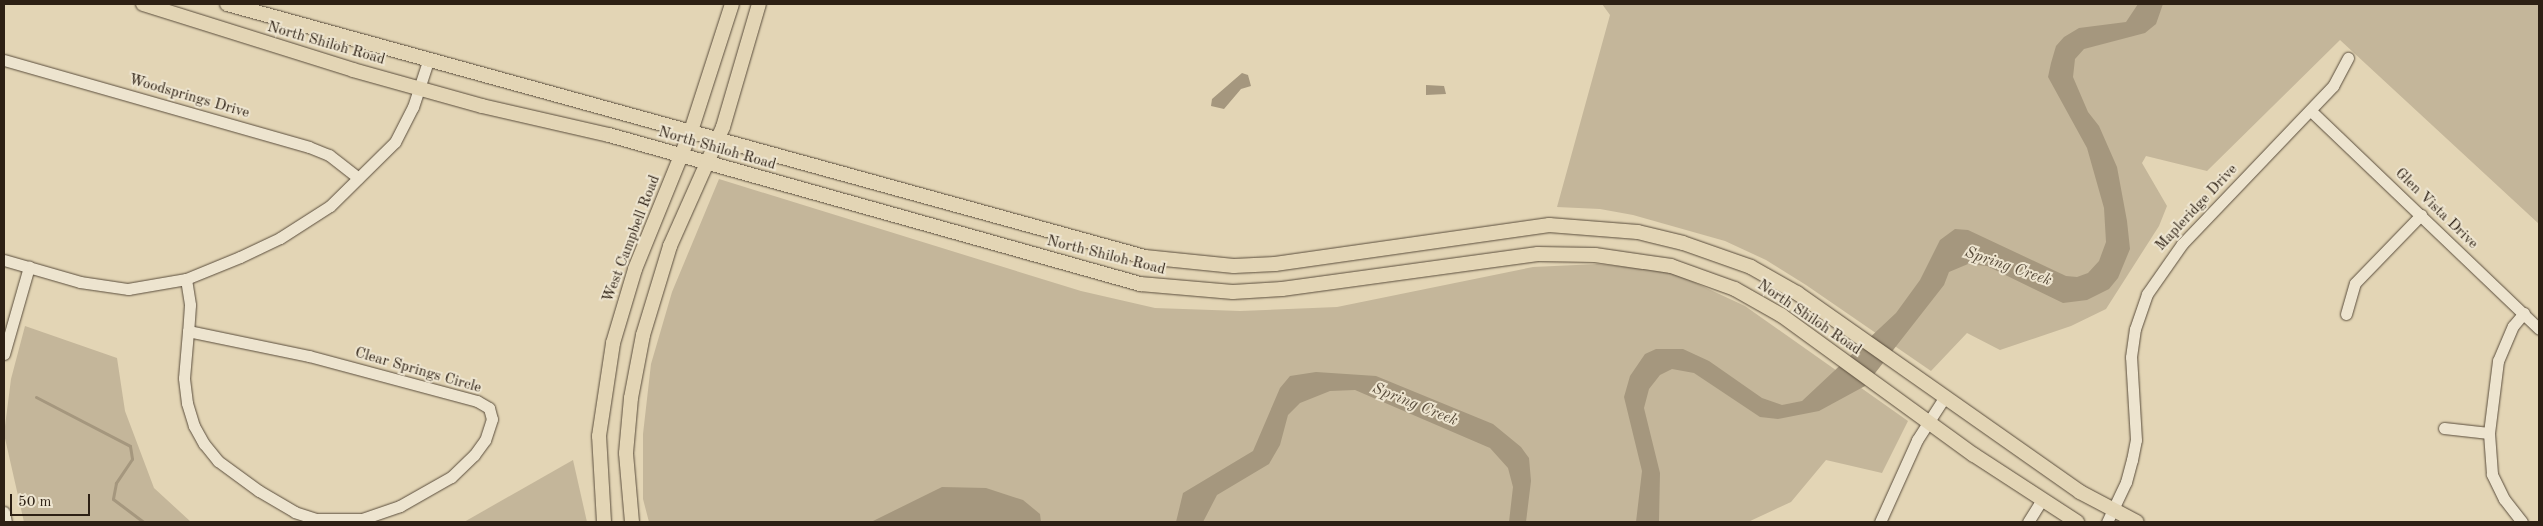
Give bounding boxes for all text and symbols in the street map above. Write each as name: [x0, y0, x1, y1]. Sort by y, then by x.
street label: North Shiloh Road: [265, 19, 387, 69]
street label: Woodsprings Drive: [127, 71, 251, 123]
street label: North Shiloh Road: [656, 124, 778, 174]
street label: Mapleridge Drive: [2152, 161, 2242, 255]
street label: Glen Vista Drive: [2391, 165, 2481, 253]
street label: West Campbell Road: [599, 173, 665, 305]
street label: North Shiloh Road: [1045, 233, 1167, 279]
water label: Spring Creek: [1962, 243, 2054, 291]
street label: North Shiloh Road: [1754, 277, 1864, 359]
street label: Clear Springs Circle: [353, 344, 483, 398]
water label: Spring Creek: [1369, 379, 1461, 431]
scale bar: [12, 484, 92, 516]
text: 50 m: [18, 495, 52, 510]

